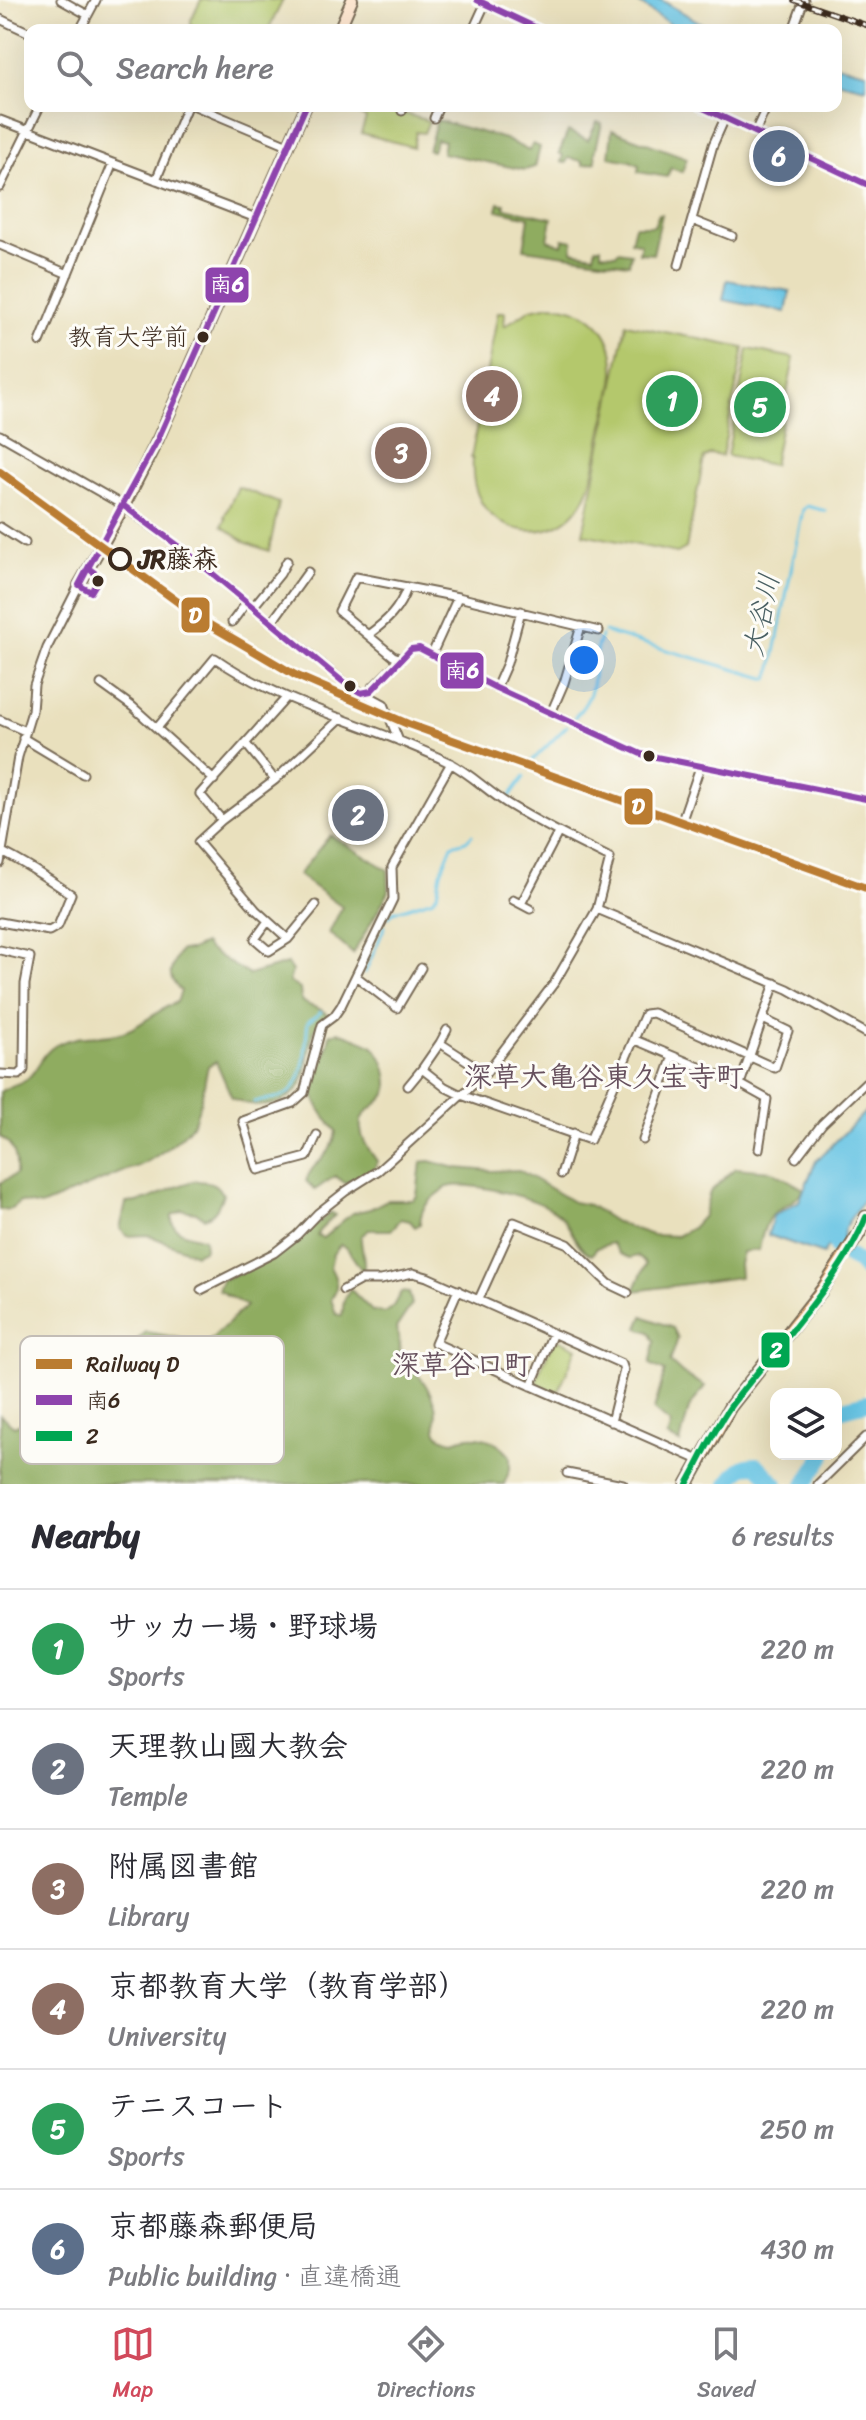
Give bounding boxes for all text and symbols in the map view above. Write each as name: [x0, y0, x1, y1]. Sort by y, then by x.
search box: [24, 24, 842, 112]
text: Search here: [116, 41, 274, 95]
icon: search: [52, 46, 96, 90]
pin: 6: [753, 126, 805, 186]
text: 南6: [210, 265, 244, 304]
line badge: 南6: [204, 266, 250, 304]
place label: 教育大学前: [68, 316, 188, 358]
marker: 教育大学前: [195, 329, 211, 345]
pin: 4: [466, 366, 518, 426]
pin: 1: [646, 371, 698, 431]
pin: 5: [734, 377, 786, 437]
pin: 3: [375, 423, 427, 483]
place label: JR藤森: [136, 536, 218, 582]
marker: JR藤森: [109, 548, 131, 570]
water label: 大谷川: [728, 569, 794, 661]
unlabelled marker: [90, 573, 106, 589]
line badge: D: [180, 596, 211, 634]
text: D: [188, 596, 202, 635]
your location: [564, 640, 604, 680]
line badge: 南6: [439, 651, 485, 690]
text: 南6: [445, 651, 479, 690]
unlabelled marker: [342, 678, 358, 694]
unlabelled marker: [641, 748, 657, 764]
pin: 2: [332, 785, 384, 845]
line badge: D: [623, 787, 654, 826]
text: D: [631, 787, 645, 826]
district label: 深草大亀谷東久宝寺町: [464, 1052, 744, 1101]
line badge: 2: [760, 1331, 791, 1369]
text: 2: [769, 1331, 783, 1370]
legend: [20, 1336, 284, 1464]
district label: 深草谷口町: [392, 1340, 532, 1389]
text: Railway D: [86, 1345, 180, 1384]
text: 南6: [86, 1381, 121, 1420]
map controls: [770, 1388, 842, 1460]
button: layers: [770, 1388, 842, 1460]
text: 2: [86, 1417, 99, 1456]
text: Nearby: [32, 1506, 140, 1566]
text: 6 results: [732, 1513, 834, 1559]
text: サッカー場・野球場: [108, 1599, 378, 1653]
text: 1: [52, 1626, 64, 1672]
text: 220 m: [761, 1626, 834, 1672]
text: Sports: [108, 1653, 184, 1699]
text: 天理教山國大教会: [108, 1719, 348, 1773]
text: 2: [50, 1746, 66, 1792]
text: 220 m: [761, 1746, 834, 1792]
text: Temple: [108, 1773, 188, 1819]
text: 附属図書館: [108, 1839, 258, 1893]
text: 3: [51, 1866, 65, 1912]
text: 220 m: [761, 1866, 834, 1912]
text: Library: [108, 1893, 189, 1939]
text: 京都教育大学（教育学部）: [108, 1959, 468, 2013]
text: 4: [50, 1986, 66, 2032]
text: 220 m: [761, 1986, 834, 2032]
text: University: [108, 2013, 226, 2059]
text: テニスコート: [108, 2079, 289, 2133]
text: 5: [50, 2106, 66, 2152]
text: 250 m: [760, 2106, 834, 2152]
text: Sports: [108, 2133, 184, 2179]
text: 京都藤森郵便局: [108, 2199, 318, 2253]
text: 6: [51, 2226, 65, 2272]
text: 430 m: [760, 2226, 834, 2272]
text: Public building · 直違橋通: [108, 2253, 402, 2299]
tab: Map: [111, 2322, 155, 2409]
tab: Directions: [377, 2322, 475, 2409]
tab: Saved: [697, 2322, 755, 2409]

